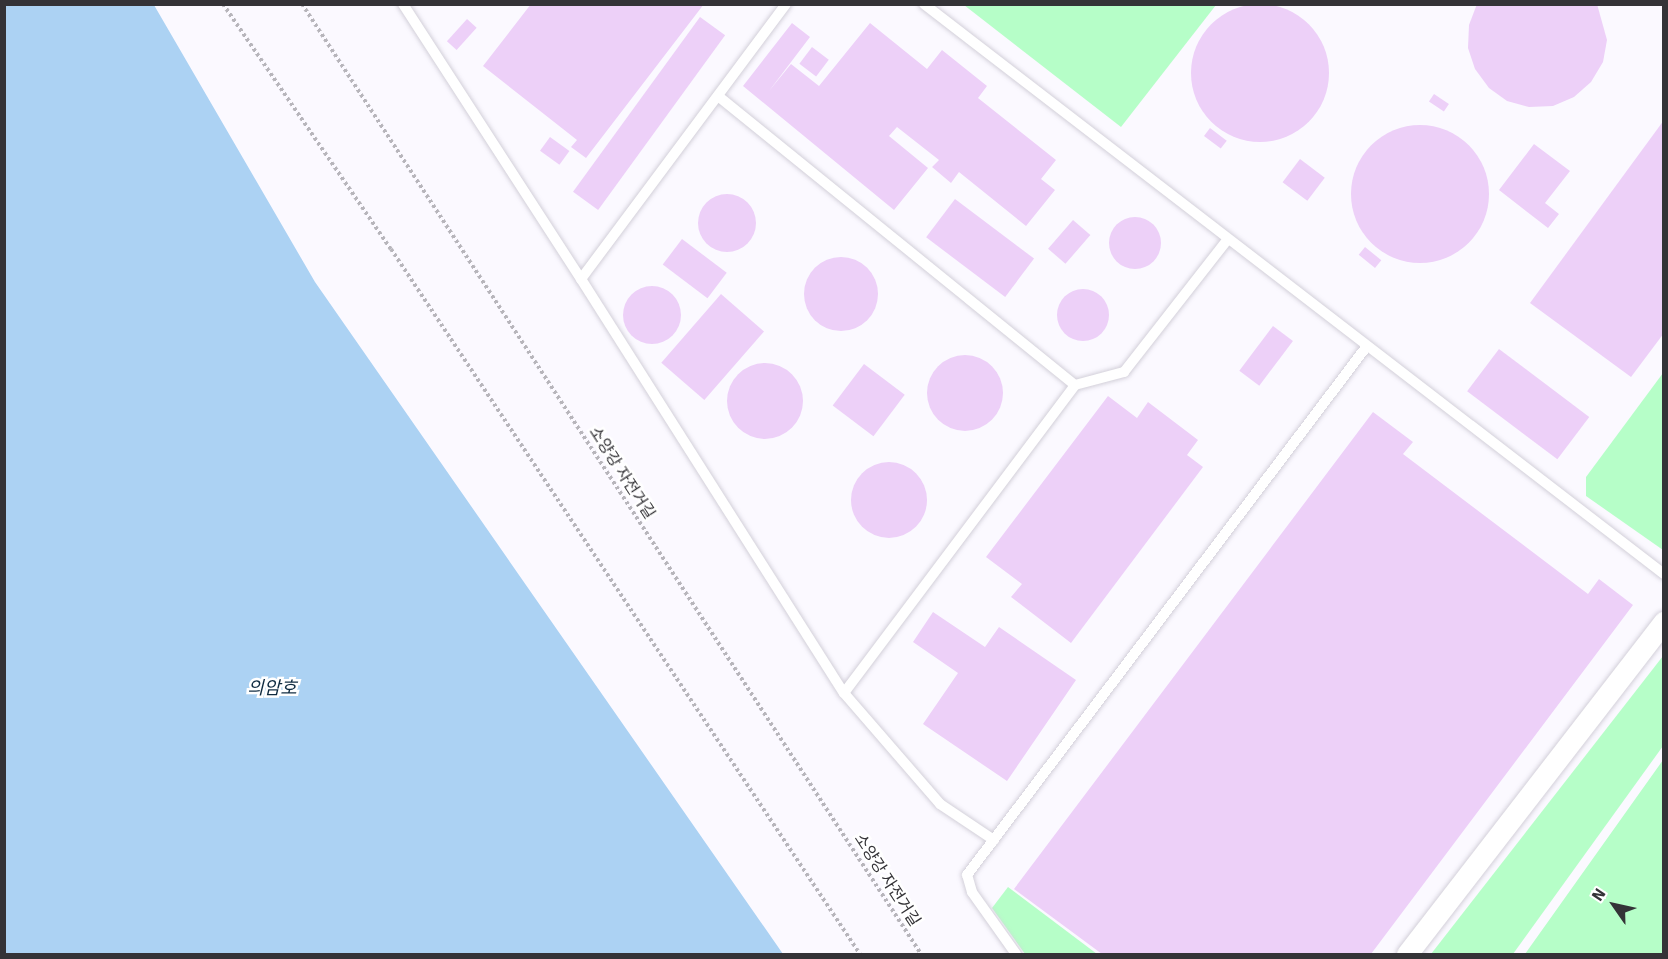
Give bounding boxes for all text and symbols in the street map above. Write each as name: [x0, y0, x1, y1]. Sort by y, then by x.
street label: 소양강 자전거길: [585, 423, 659, 523]
water label: 의암호: [247, 677, 297, 699]
street label: 소양강 자전거길: [850, 830, 924, 930]
north arrow: [1584, 875, 1644, 935]
text: N: [1588, 885, 1610, 905]

